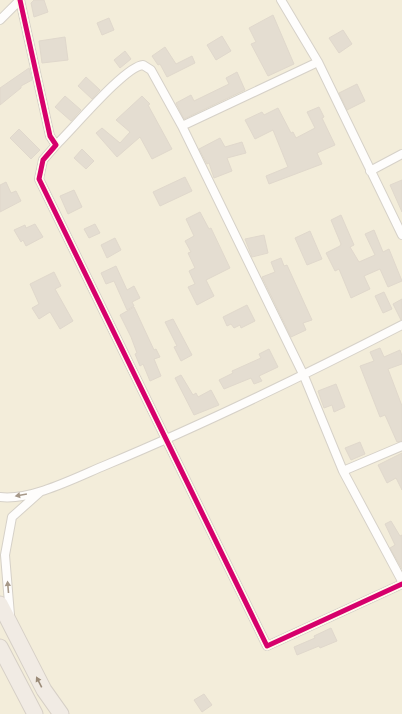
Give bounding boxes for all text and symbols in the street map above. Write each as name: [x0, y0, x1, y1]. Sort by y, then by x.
one-way arrow: [14, 493, 27, 499]
one-way arrow: [4, 581, 11, 593]
one-way arrow: [36, 676, 43, 687]

